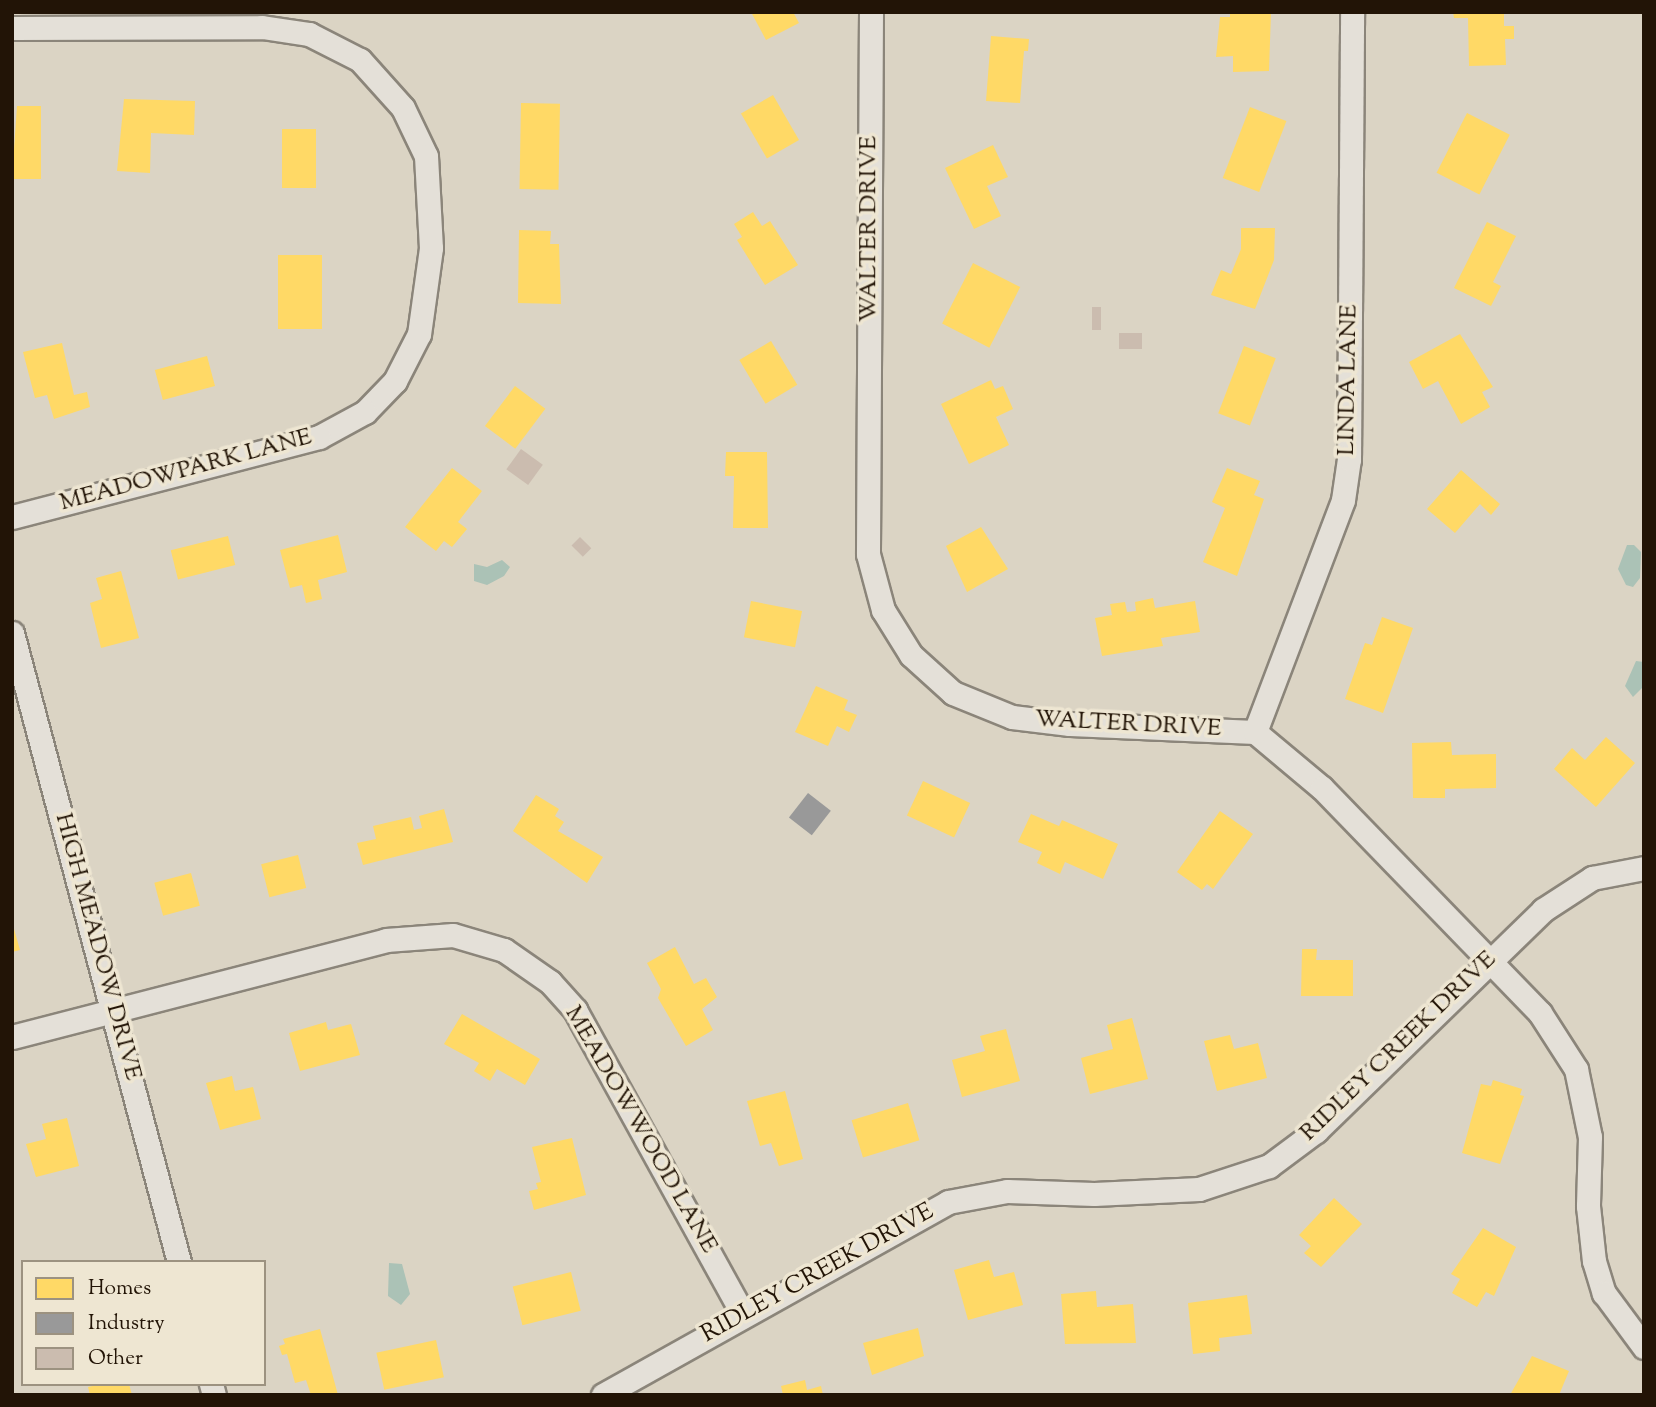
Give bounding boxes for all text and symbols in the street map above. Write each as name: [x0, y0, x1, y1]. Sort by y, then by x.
street label: WALTER DRIVE: [856, 136, 884, 322]
street label: LINDA LANE: [1333, 304, 1365, 456]
street label: MEADOWPARK LANE: [57, 423, 315, 519]
street label: WALTER DRIVE: [1034, 706, 1222, 744]
street label: HIGH MEADOW DRIVE: [47, 810, 147, 1084]
street label: RIDLEY CREEK DRIVE: [1295, 946, 1503, 1148]
street label: MEADOWWOOD LANE: [557, 1001, 723, 1259]
street label: RIDLEY CREEK DRIVE: [697, 1198, 939, 1350]
legend: [21, 1260, 266, 1386]
text: Homes: [88, 1274, 151, 1304]
text: Industry: [88, 1309, 165, 1339]
text: Other: [88, 1344, 143, 1374]

